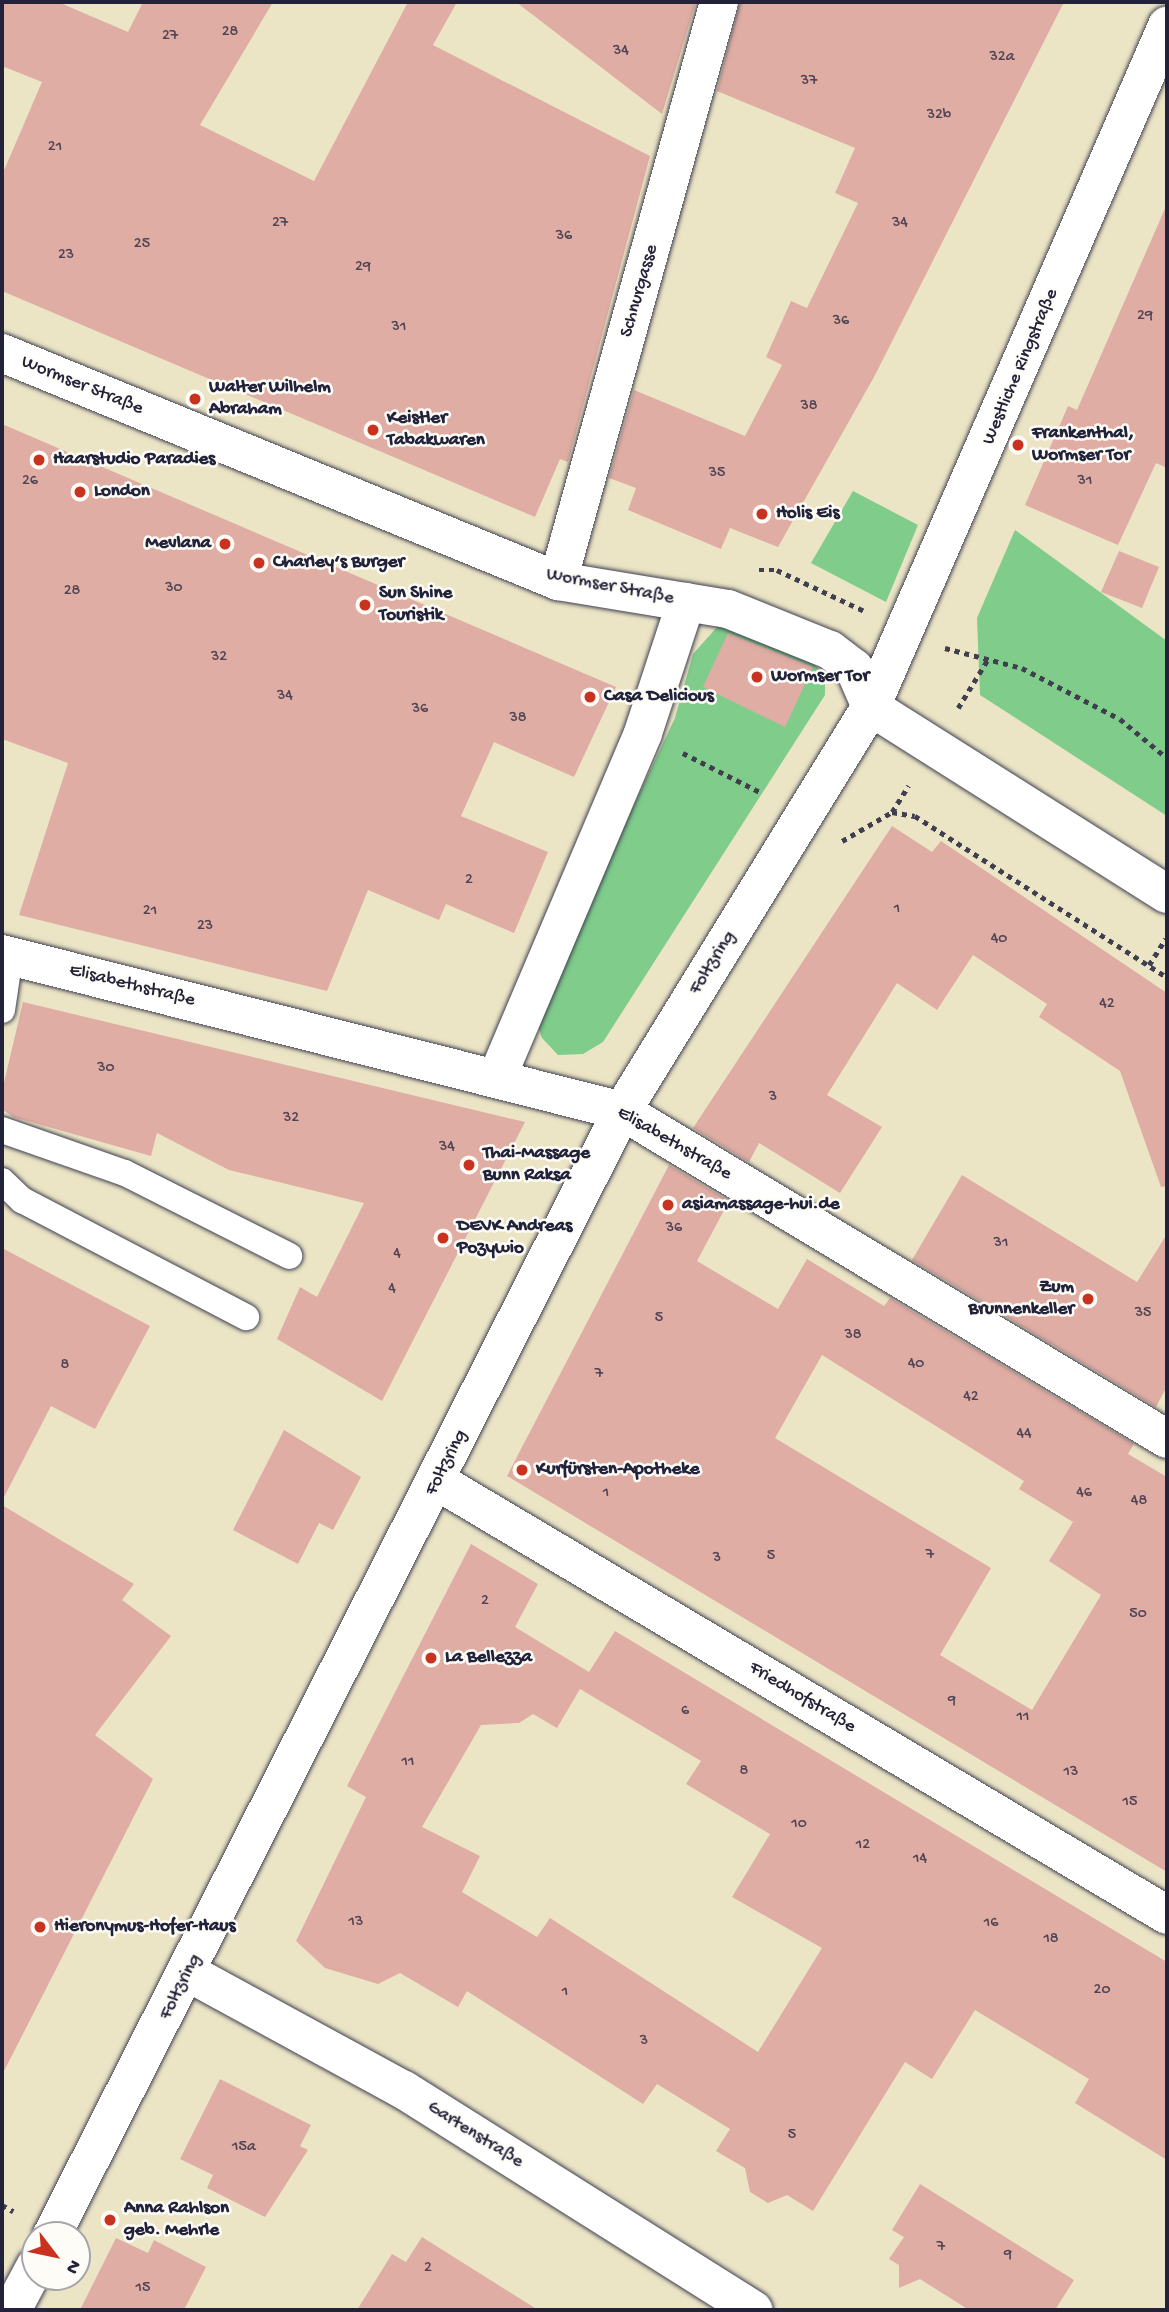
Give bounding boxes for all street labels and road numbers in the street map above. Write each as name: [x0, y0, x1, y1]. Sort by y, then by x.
street label: Schnurgasse: [616, 242, 664, 340]
street label: Westliche Ringstraße: [978, 286, 1064, 448]
street label: Wormser Straße: [18, 351, 146, 421]
street label: Wormser Straße: [544, 563, 676, 611]
street label: Foltzring: [685, 927, 741, 999]
street label: Elisabethstraße: [67, 959, 197, 1013]
street label: Elisabethstraße: [613, 1102, 735, 1186]
street label: Foltzring: [421, 1426, 473, 1500]
street label: Friedhofstraße: [744, 1657, 860, 1739]
street label: Foltzring: [155, 1950, 207, 2024]
street label: Gartenstraße: [423, 2096, 527, 2174]

